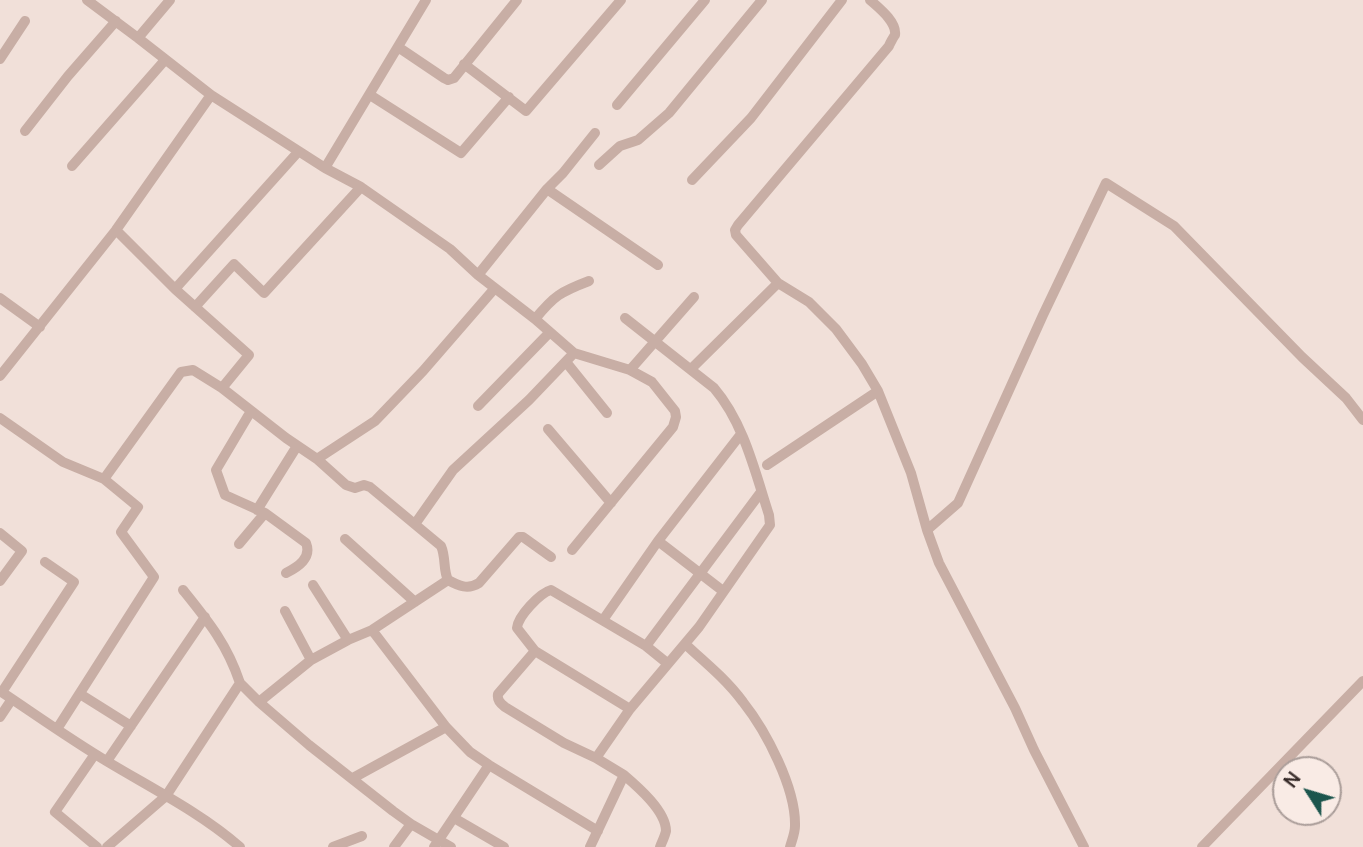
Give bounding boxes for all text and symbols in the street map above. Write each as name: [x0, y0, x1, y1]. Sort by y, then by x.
north arrow: [1272, 756, 1342, 826]
text: N: [1277, 766, 1306, 793]

